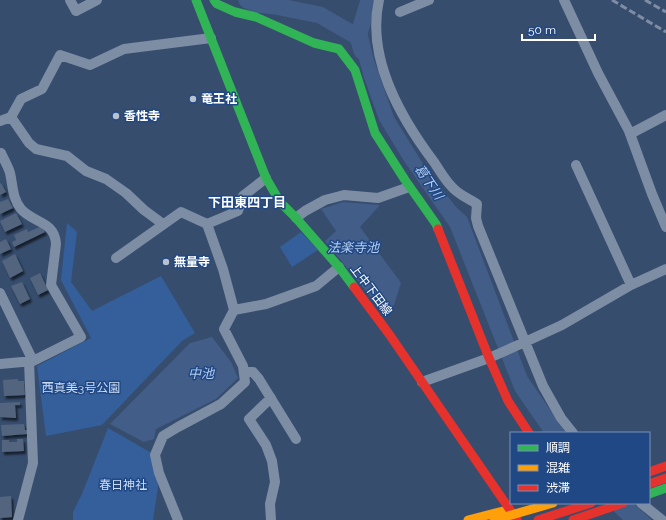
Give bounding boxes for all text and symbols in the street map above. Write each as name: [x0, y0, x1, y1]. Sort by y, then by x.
scale bar: [522, 16, 595, 42]
text: 50 m: [528, 23, 556, 37]
place label: 竜王社: [201, 92, 237, 106]
marker: 竜王社: [188, 94, 198, 104]
place label: 香性寺: [124, 109, 160, 123]
marker: 香性寺: [111, 111, 121, 121]
water label: 葛下川: [412, 162, 447, 204]
district label: 下田東四丁目: [208, 195, 286, 210]
water label: 法楽寺池: [327, 240, 381, 255]
place label: 無量寺: [174, 255, 210, 269]
marker: 無量寺: [161, 257, 171, 267]
street label: 上中下田線: [347, 262, 395, 318]
water label: 中池: [188, 366, 216, 381]
park label: 西真美3号公園: [42, 381, 120, 395]
legend: [510, 432, 650, 504]
text: 順調: [546, 441, 570, 455]
text: 混雑: [546, 461, 570, 475]
park label: 春日神社: [99, 478, 147, 492]
text: 渋滞: [546, 481, 570, 495]

